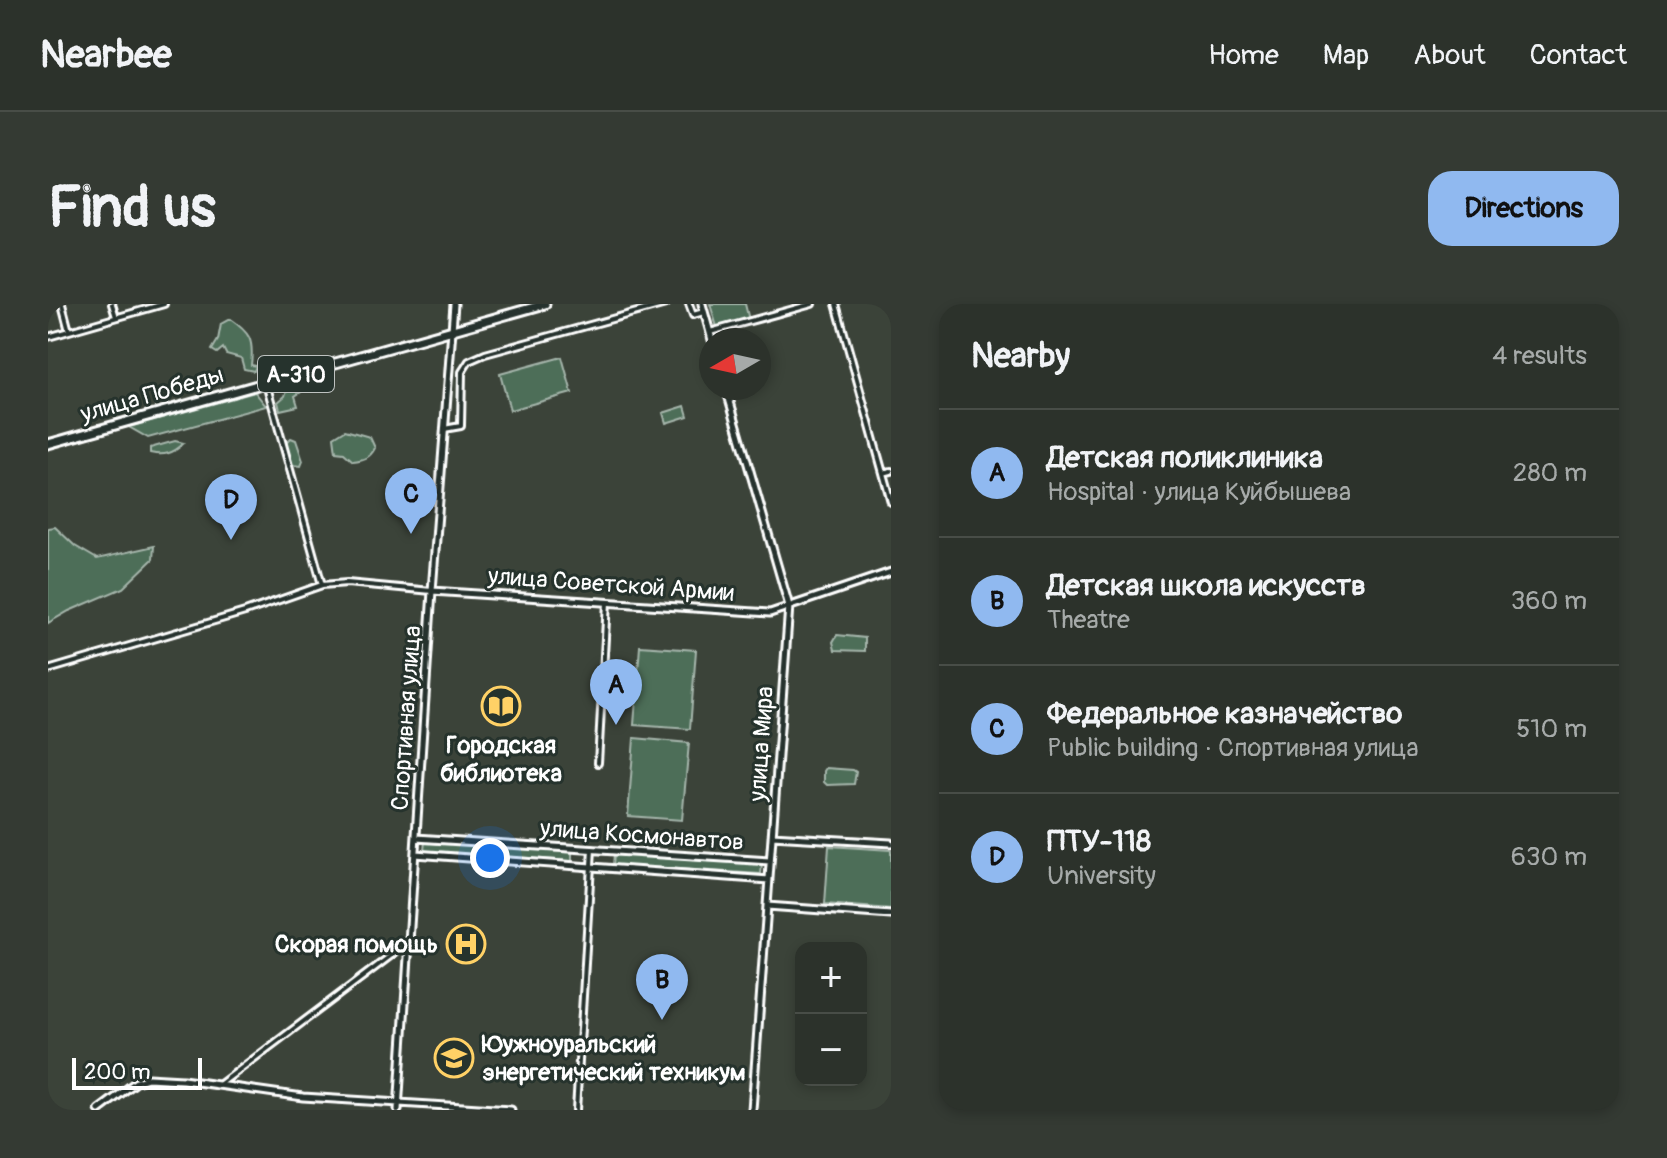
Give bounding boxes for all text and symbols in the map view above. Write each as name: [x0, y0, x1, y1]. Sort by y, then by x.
text: Nearbee: [40, 31, 172, 79]
text: Home: [1208, 38, 1279, 73]
text: Map: [1323, 38, 1369, 73]
text: About: [1413, 38, 1486, 73]
text: Contact: [1530, 38, 1627, 73]
button: Directions: [1428, 171, 1619, 246]
text: Find us: [48, 174, 216, 243]
north arrow: [699, 328, 771, 400]
text: Nearby: [971, 335, 1070, 378]
text: 4 results: [1492, 340, 1587, 372]
road number: А-310: [258, 356, 334, 392]
street label: улица Победы: [76, 360, 227, 429]
text: Детская поликлиника: [1047, 439, 1323, 476]
text: A: [989, 457, 1005, 489]
text: 280 m: [1513, 457, 1587, 489]
pin: C: [385, 468, 437, 534]
pin: D: [205, 474, 257, 540]
text: Hospital · улица Куйбышева: [1047, 476, 1351, 508]
street label: улица Советской Армии: [486, 561, 735, 608]
text: Детская школа искусств: [1047, 567, 1366, 604]
text: B: [990, 585, 1004, 617]
text: 360 m: [1511, 585, 1587, 617]
text: Theatre: [1047, 604, 1130, 636]
street label: Спортивная улица: [386, 625, 427, 811]
pin: A: [590, 659, 642, 725]
library icon: Городская библиотека: [480, 685, 522, 727]
street label: улица Мира: [743, 685, 780, 804]
text: Федеральное казначейство: [1047, 695, 1402, 732]
text: C: [989, 713, 1005, 745]
text: 510 m: [1516, 713, 1587, 745]
place label: Городская библиотека: [440, 731, 562, 788]
text: Public building · Спортивная улица: [1047, 732, 1419, 764]
street label: улица Космонавтов: [538, 814, 745, 857]
text: ПТУ-118: [1047, 823, 1151, 860]
your location: [470, 838, 510, 878]
text: D: [989, 841, 1005, 873]
text: 630 m: [1511, 841, 1587, 873]
text: University: [1047, 860, 1156, 892]
hospital icon: Скорая помощь: [445, 923, 487, 965]
place label: Скорая помощь: [275, 930, 438, 959]
map controls: [795, 942, 867, 1086]
button: +: [795, 942, 867, 1014]
pin: B: [636, 954, 688, 1020]
button: −: [795, 1014, 867, 1086]
place label: Юужноуральский энергетический техникум: [481, 1030, 746, 1087]
school or university icon: Юужноуральский энергетический техникум: [433, 1037, 475, 1079]
scale bar: [72, 1054, 202, 1090]
text: 200 m: [84, 1058, 151, 1086]

